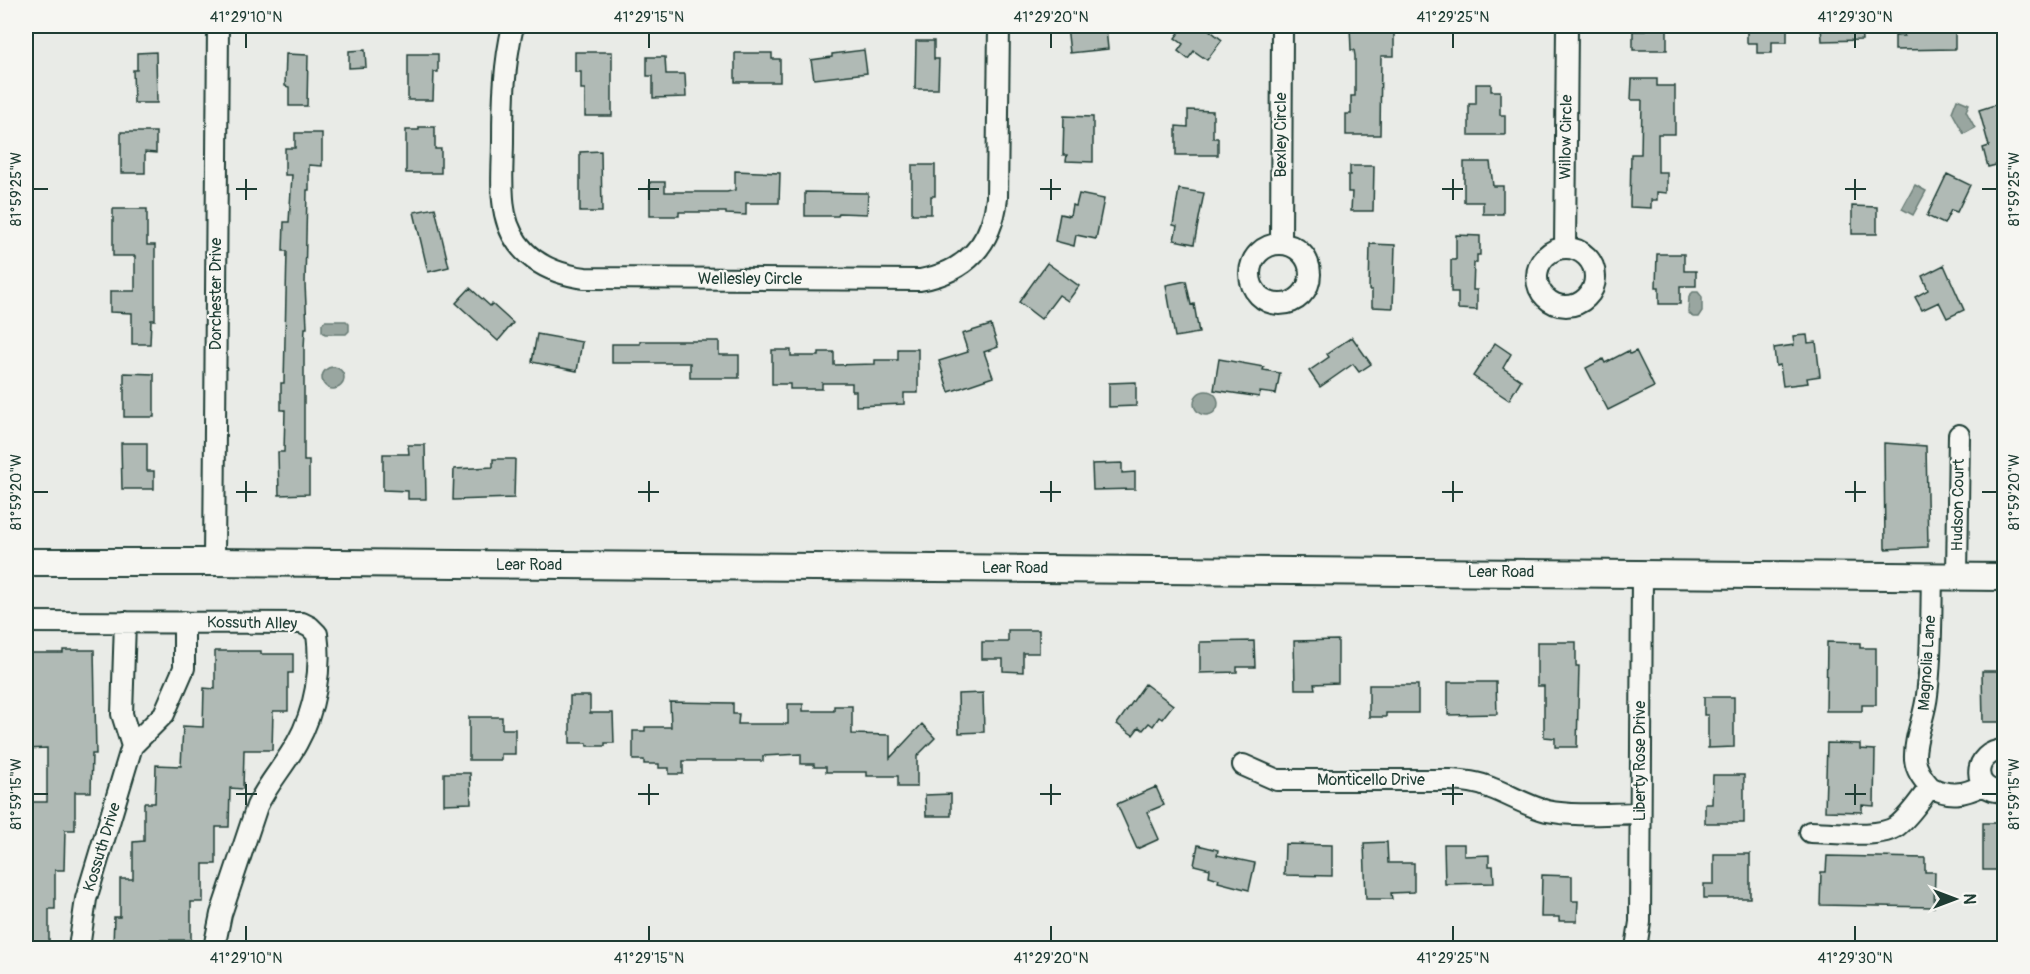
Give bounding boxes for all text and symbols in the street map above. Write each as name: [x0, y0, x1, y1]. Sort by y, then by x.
text: 41°29'10"N: [210, 8, 282, 27]
text: 41°29'15"N: [614, 8, 684, 27]
text: 41°29'20"N: [1013, 8, 1089, 27]
text: 41°29'25"N: [1417, 8, 1489, 27]
text: 41°29'30"N: [1817, 8, 1893, 27]
street label: Bexley Circle: [1271, 92, 1291, 178]
street label: Willow Circle: [1555, 94, 1577, 180]
text: 81°59'25"W: [7, 152, 26, 226]
text: 81°59'25"W: [2005, 152, 2024, 226]
street label: Dorchester Drive: [206, 238, 226, 350]
street label: Wellesley Circle: [698, 269, 802, 289]
text: 81°59'20"W: [7, 454, 26, 530]
text: 81°59'20"W: [2005, 454, 2024, 530]
street label: Hudson Court: [1947, 458, 1969, 552]
street label: Lear Road: [496, 555, 562, 575]
street label: Lear Road: [982, 558, 1048, 578]
street label: Lear Road: [1468, 562, 1534, 582]
street label: Kossuth Alley: [207, 612, 298, 634]
street label: Magnolia Lane: [1914, 615, 1940, 711]
street label: Liberty Rose Drive: [1630, 701, 1650, 821]
text: 81°59'15"W: [7, 758, 26, 830]
text: 81°59'15"W: [2005, 758, 2024, 830]
street label: Monticello Drive: [1317, 770, 1425, 790]
street label: Kossuth Drive: [79, 800, 125, 894]
north arrow: [1925, 869, 1985, 929]
text: N: [1959, 894, 1979, 905]
text: 41°29'10"N: [210, 949, 282, 968]
text: 41°29'15"N: [614, 949, 684, 968]
text: 41°29'20"N: [1013, 949, 1089, 968]
text: 41°29'25"N: [1417, 949, 1489, 968]
text: 41°29'30"N: [1817, 949, 1893, 968]

